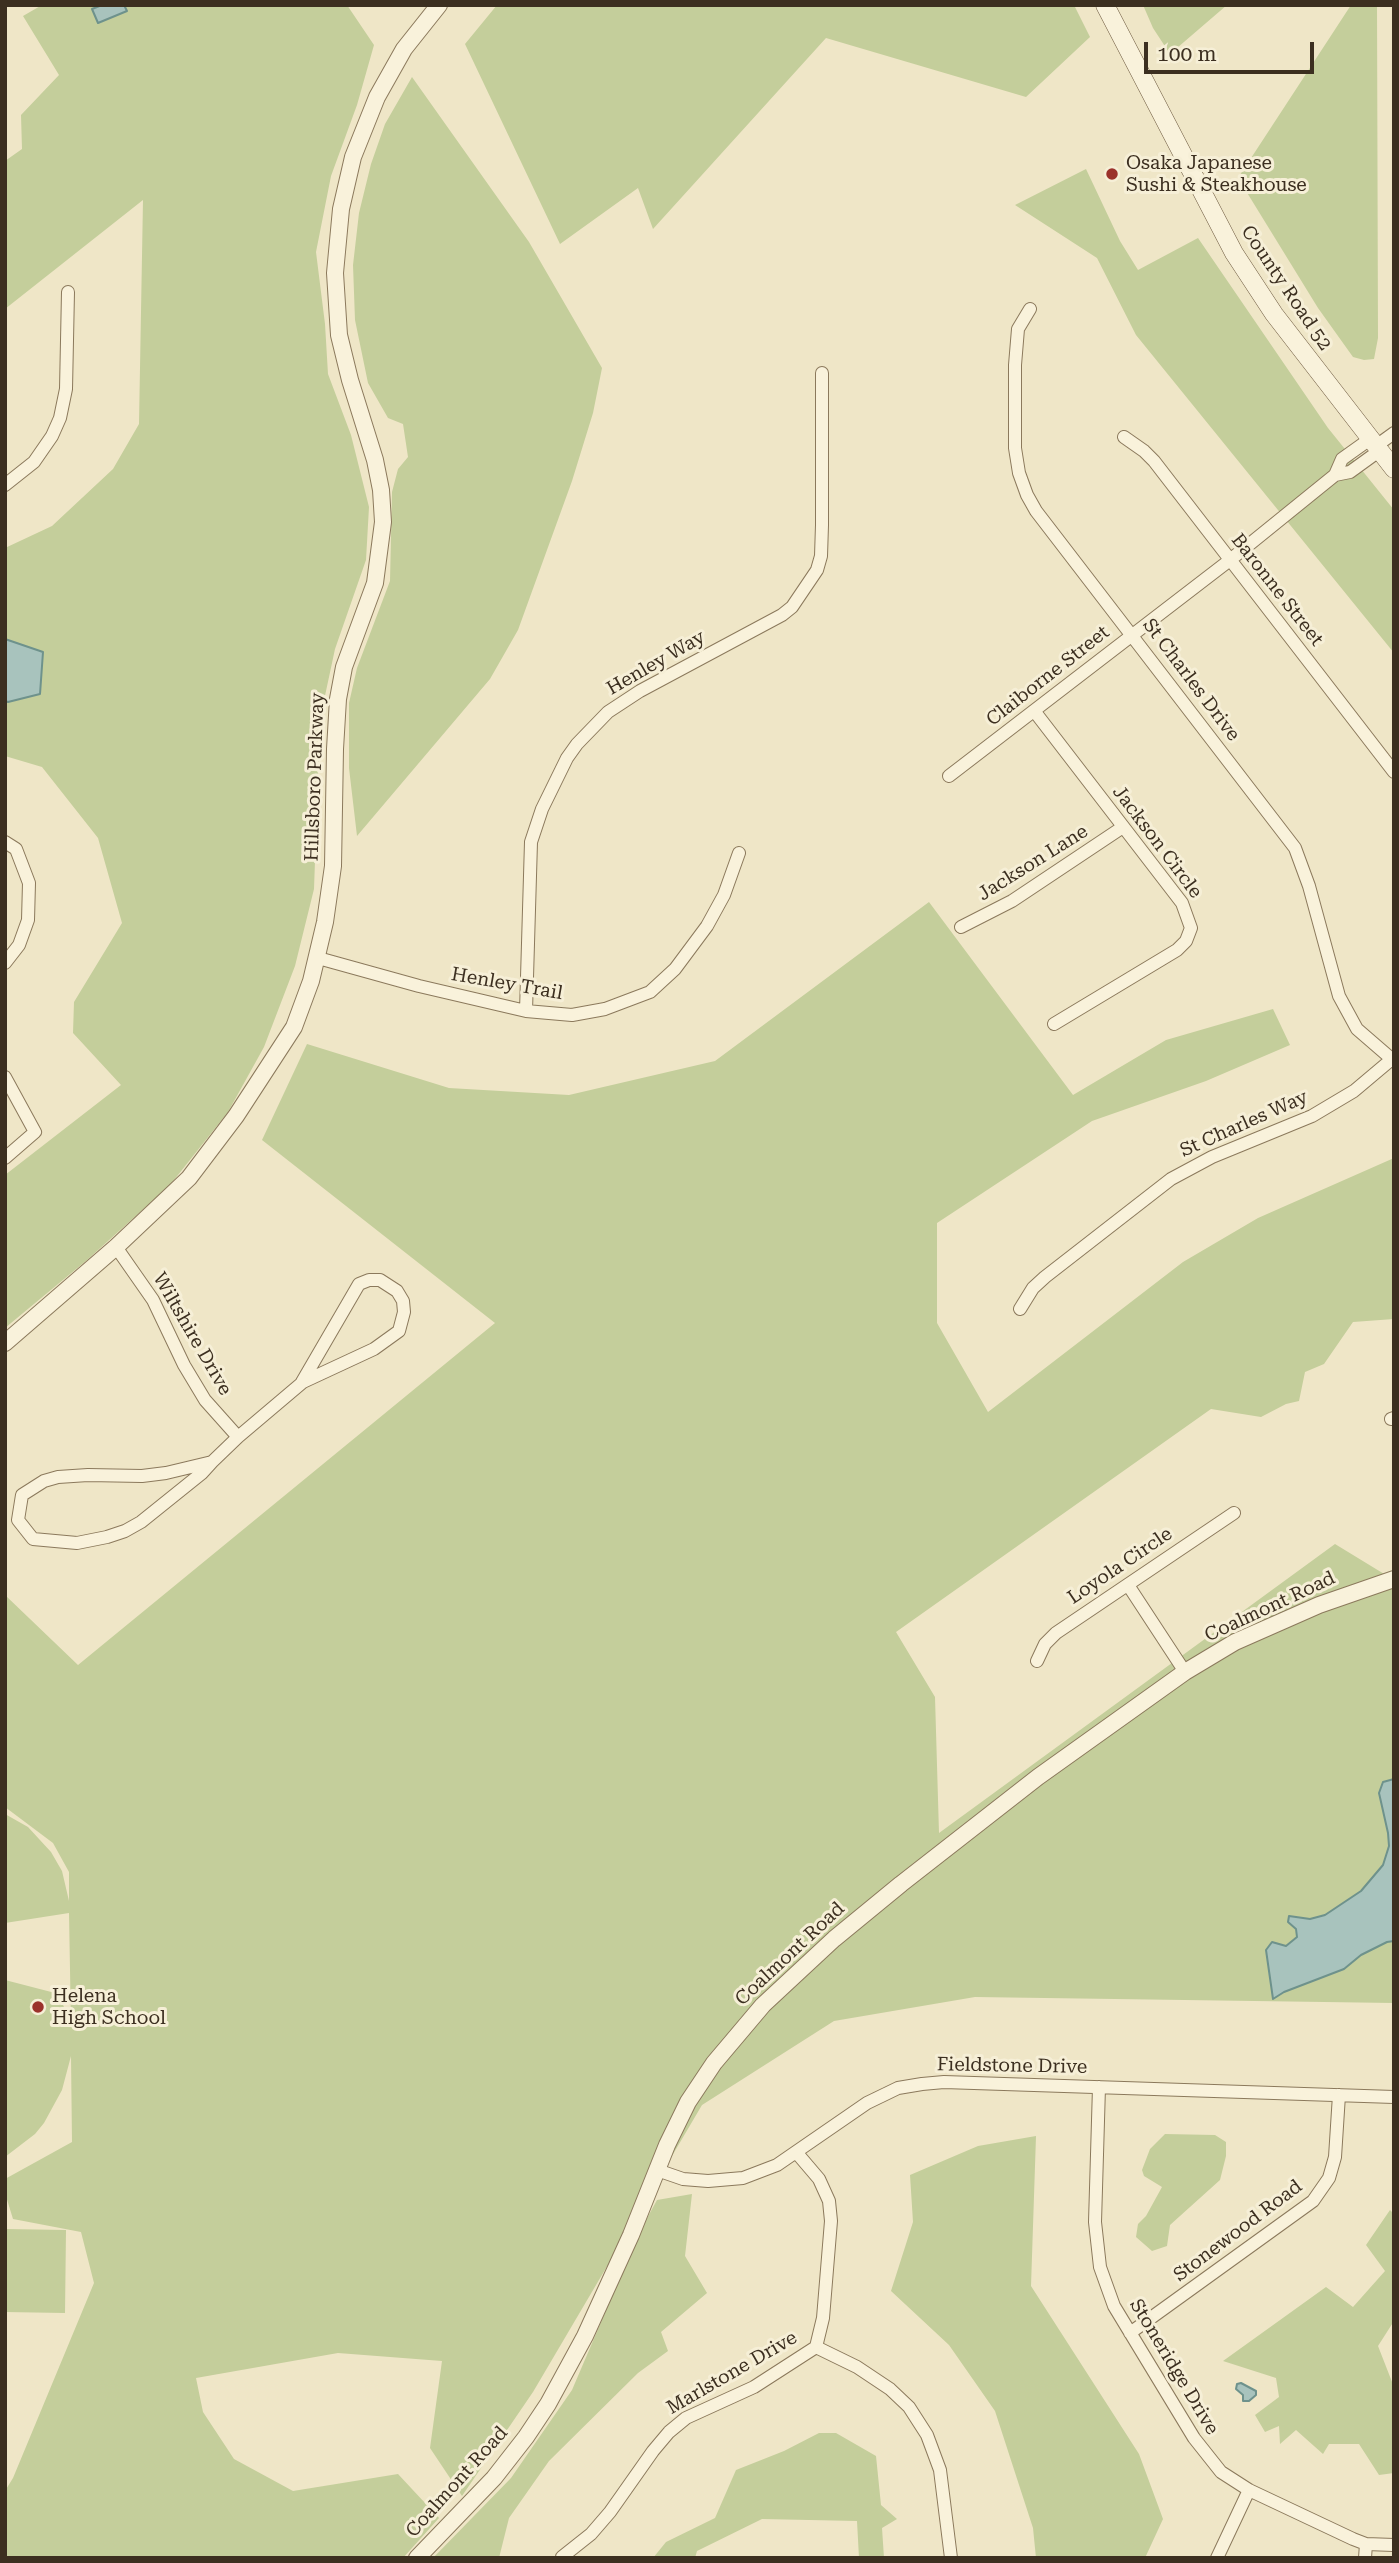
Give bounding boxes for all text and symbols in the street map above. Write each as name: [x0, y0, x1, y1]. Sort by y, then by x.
scale bar: [1147, 28, 1317, 72]
text: 100 m: [1157, 42, 1217, 66]
place label: Osaka Japanese Sushi & Steakhouse: [1126, 152, 1307, 196]
marker: Osaka Japanese Sushi & Steakhouse: [1104, 166, 1120, 182]
street label: County Road 52: [1236, 221, 1336, 355]
street label: Baronne Street: [1226, 529, 1328, 651]
street label: St Charles Drive: [1138, 614, 1244, 746]
street label: Claiborne Street: [982, 621, 1114, 731]
street label: Henley Way: [603, 626, 709, 700]
street label: Hillsboro Parkway: [301, 692, 329, 862]
street label: Jackson Circle: [1107, 781, 1207, 903]
street label: Jackson Lane: [974, 820, 1092, 906]
street label: Henley Trail: [450, 963, 564, 1005]
street label: St Charles Way: [1177, 1086, 1311, 1162]
street label: Wiltshire Drive: [148, 1269, 236, 1399]
street label: Loyola Circle: [1063, 1523, 1177, 1609]
street label: Coalmont Road: [1201, 1567, 1339, 1647]
street label: Coalmont Road: [731, 1898, 849, 2010]
place label: Helena High School: [52, 1985, 166, 2029]
marker: Helena High School: [30, 1999, 46, 2015]
street label: Fieldstone Drive: [937, 2053, 1087, 2079]
street label: Stonewood Road: [1169, 2175, 1307, 2287]
street label: Stoneridge Drive: [1125, 2295, 1223, 2439]
street label: Marlstone Drive: [663, 2326, 801, 2420]
street label: Coalmont Road: [401, 2422, 513, 2542]

